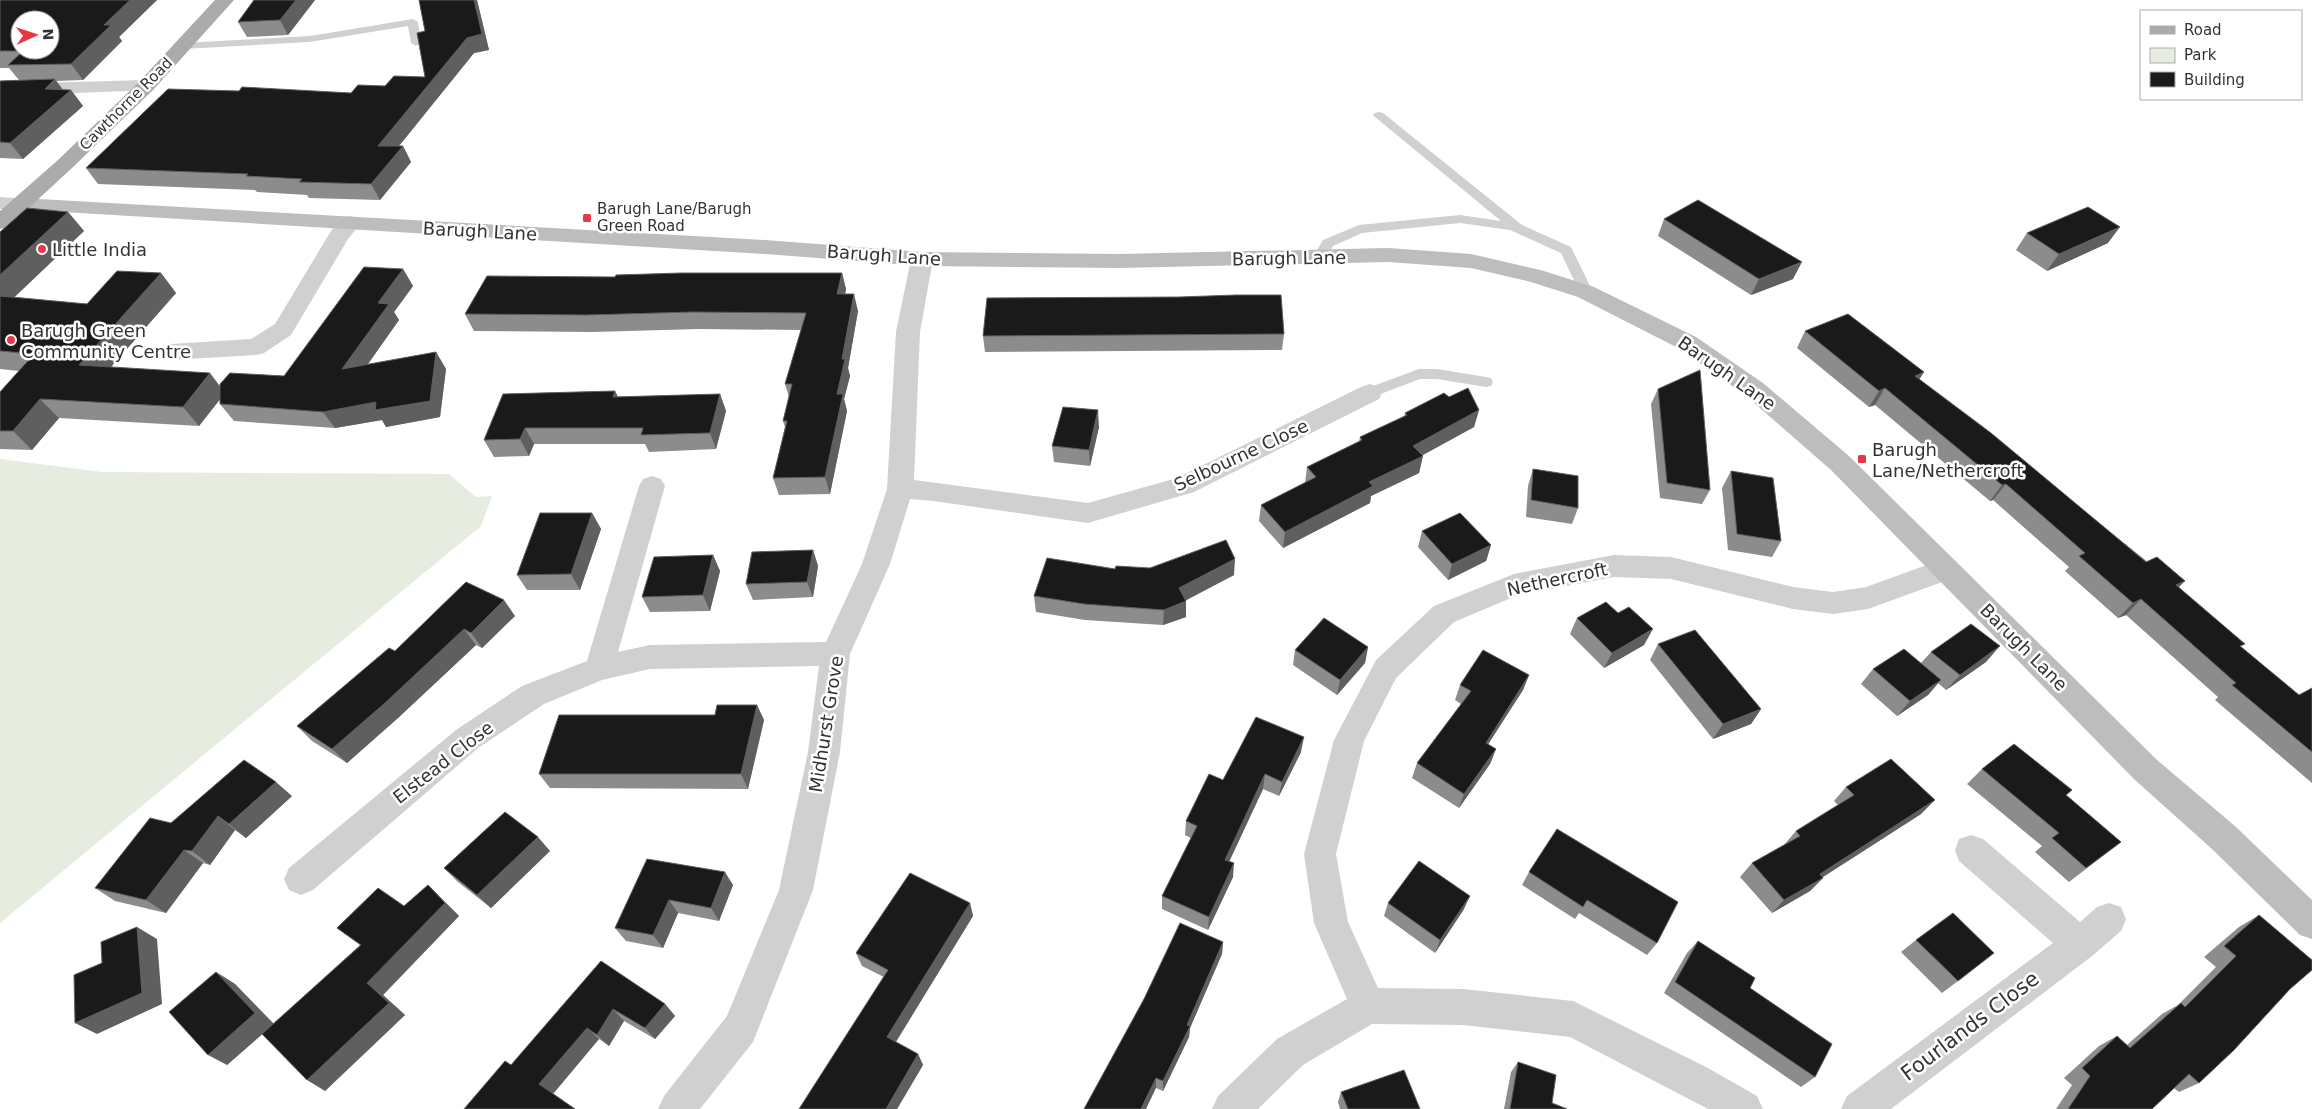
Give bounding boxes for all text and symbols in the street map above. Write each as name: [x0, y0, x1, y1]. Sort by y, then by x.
north arrow: [10, 10, 60, 60]
legend: [2140, 10, 2302, 100]
text: Road: [2184, 21, 2222, 39]
text: N: [40, 28, 56, 41]
text: Park: [2184, 46, 2217, 64]
street label: Cawthorne Road: [76, 54, 176, 154]
text: Building: [2184, 71, 2245, 89]
place label: Barugh Lane/Barugh Green Road: [597, 200, 751, 235]
marker: Barugh Lane/Barugh Green Road: [581, 212, 593, 224]
street label: Barugh Lane: [422, 218, 538, 244]
place label: Little India: [52, 239, 147, 260]
street label: Barugh Lane: [826, 241, 942, 269]
marker: Little India: [36, 243, 48, 255]
street label: Barugh Lane: [1232, 247, 1346, 269]
place label: Barugh Green Community Centre: [21, 320, 191, 362]
street label: Barugh Lane: [1674, 332, 1780, 414]
marker: Barugh Green Community Centre: [5, 334, 17, 346]
street label: Selbourne Close: [1171, 415, 1311, 495]
place label: Barugh Lane/Nethercroft: [1872, 439, 2024, 481]
marker: Barugh Lane/Nethercroft: [1856, 453, 1868, 465]
street label: Nethercroft: [1505, 558, 1609, 600]
street label: Barugh Lane: [1976, 599, 2072, 695]
street label: Midhurst Grove: [805, 654, 847, 794]
street label: Elstead Close: [389, 716, 497, 808]
street label: Fourlands Close: [1896, 966, 2044, 1086]

